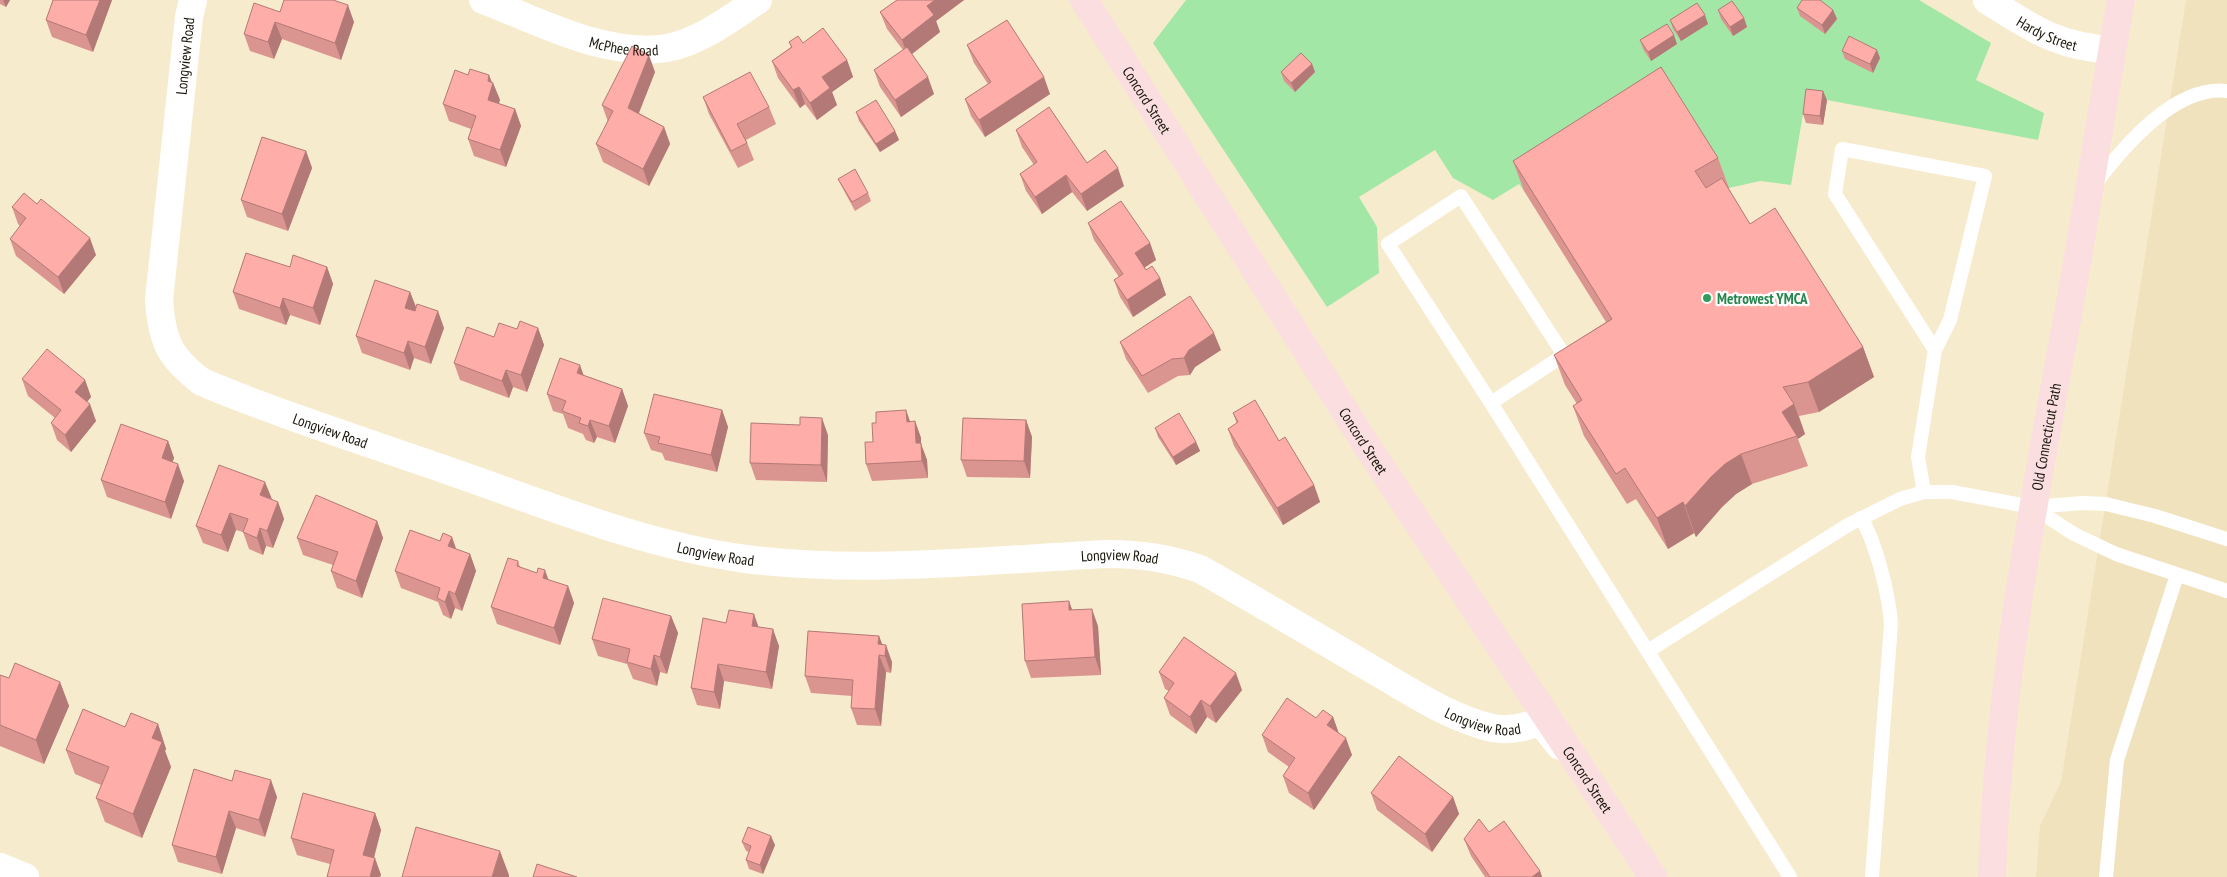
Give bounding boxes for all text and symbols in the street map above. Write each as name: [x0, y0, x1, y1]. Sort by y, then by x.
street label: Hardy Street: [2014, 11, 2079, 54]
street label: Longview Road: [171, 16, 199, 96]
street label: McPhee Road: [587, 32, 659, 59]
street label: Concord Street: [1119, 62, 1176, 137]
place label: Metrowest YMCA: [1717, 289, 1808, 308]
marker: Metrowest YMCA: [1701, 292, 1713, 304]
street label: Old Connecticut Path: [2027, 381, 2065, 492]
street label: Concord Street: [1335, 404, 1392, 478]
street label: Longview Road: [291, 408, 370, 452]
street label: Longview Road: [675, 537, 755, 569]
street label: Longview Road: [1080, 544, 1160, 567]
street label: Longview Road: [1442, 703, 1522, 739]
street label: Concord Street: [1559, 742, 1617, 816]

